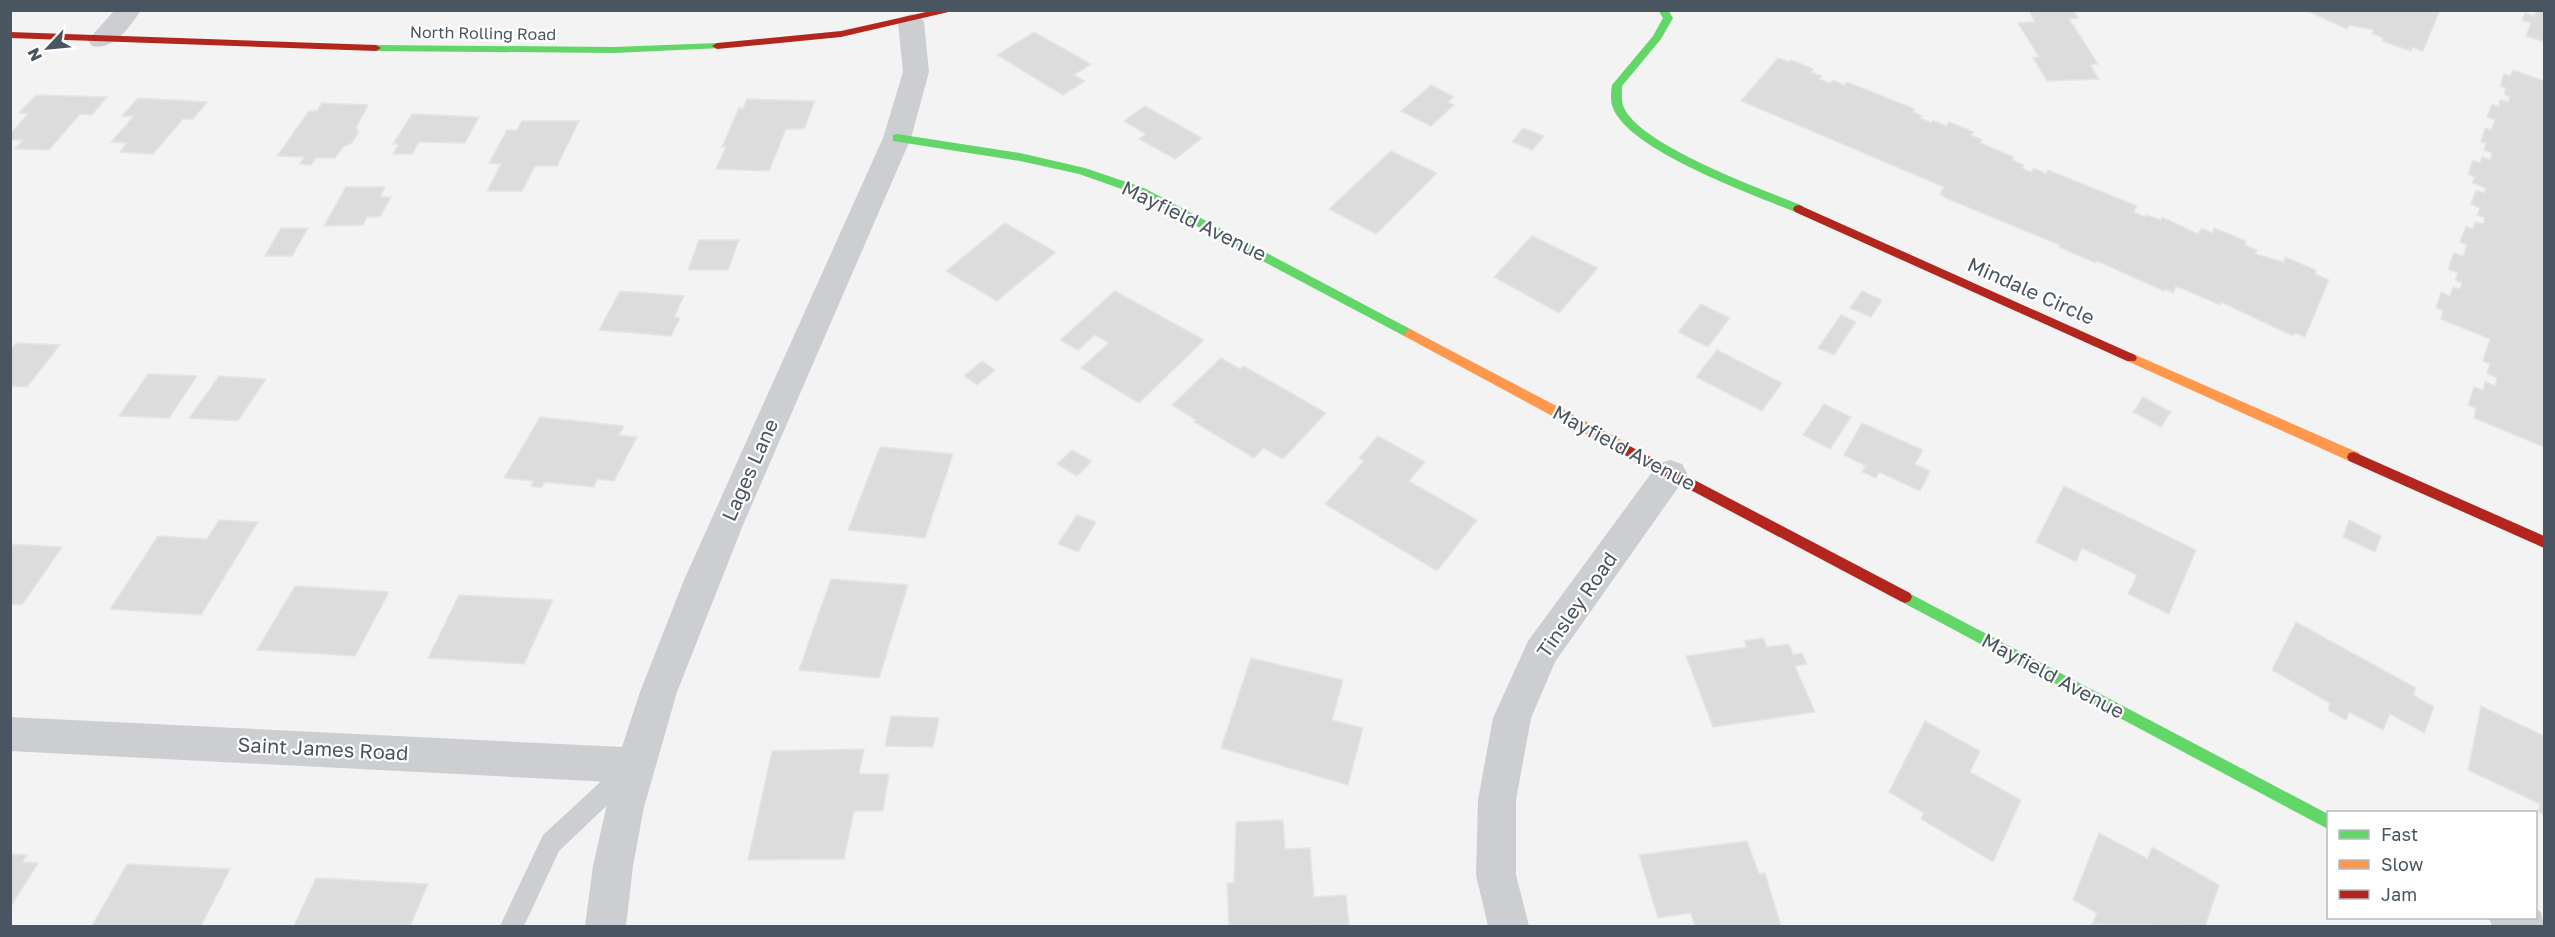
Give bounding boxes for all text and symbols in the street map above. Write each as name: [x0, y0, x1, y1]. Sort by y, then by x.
north arrow: [18, 18, 78, 78]
street label: North Rolling Road: [410, 22, 556, 44]
text: N: [23, 45, 46, 64]
street label: Mayfield Avenue: [1118, 175, 1271, 266]
street label: Mindale Circle: [1964, 251, 2099, 329]
street label: Mayfield Avenue: [1549, 399, 1700, 495]
street label: Lages Lane: [716, 415, 782, 524]
street label: Tinsley Road: [1531, 547, 1621, 662]
street label: Mayfield Avenue: [1978, 627, 2129, 723]
street label: Saint James Road: [237, 732, 409, 764]
legend: [2327, 811, 2537, 919]
text: Fast: [2381, 823, 2418, 845]
text: Slow: [2381, 853, 2424, 875]
text: Jam: [2381, 883, 2417, 905]

